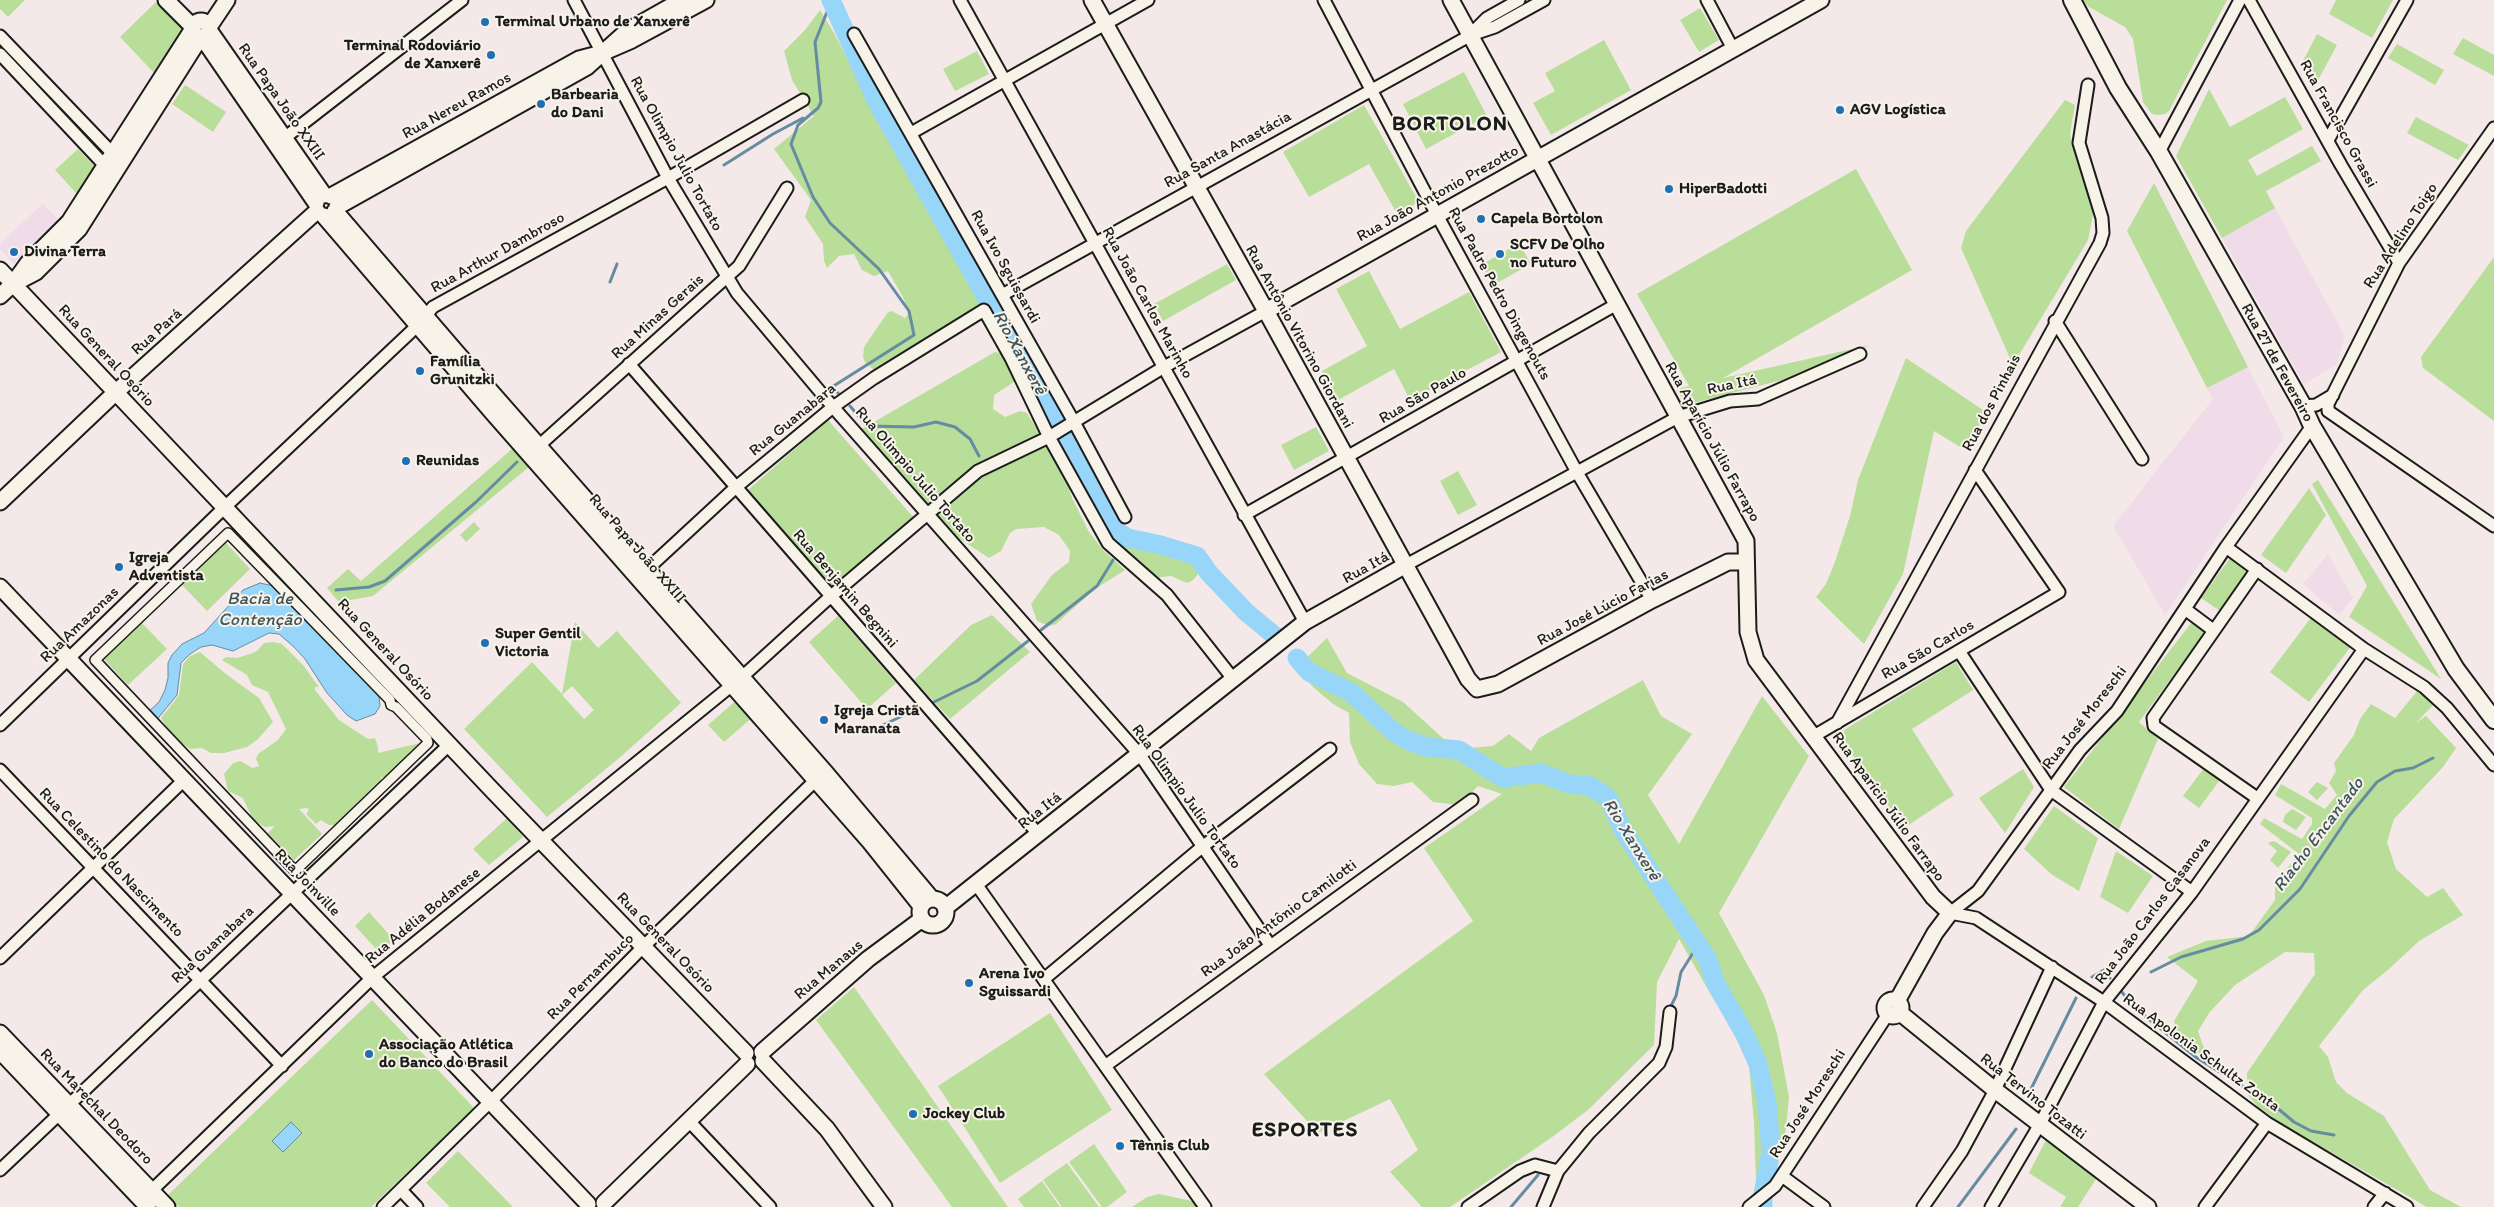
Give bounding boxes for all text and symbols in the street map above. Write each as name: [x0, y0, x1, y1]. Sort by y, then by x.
place label: Terminal Urbano de Xanxerê: [495, 12, 690, 32]
marker: Terminal Urbano de Xanxerê: [479, 16, 491, 28]
place label: Terminal Rodoviário de Xanxerê: [344, 36, 481, 74]
street label: Rua Papa João XXIII: [233, 40, 329, 164]
marker: Terminal Rodoviário de Xanxerê: [485, 49, 497, 61]
street label: Rua Francisco Grassi: [2295, 57, 2381, 191]
street label: Rua Nereu Ramos: [399, 68, 515, 144]
street label: Rua Olimpio Julio Tortato: [625, 73, 727, 235]
place label: Barbearia do Dani: [551, 85, 619, 123]
marker: Barbearia do Dani: [535, 98, 547, 110]
place label: AGV Logística: [1850, 100, 1946, 120]
marker: AGV Logística: [1834, 104, 1846, 116]
street label: Rua Santa Anastácia: [1161, 107, 1295, 193]
district label: BORTOLON: [1391, 112, 1509, 138]
street label: Rua João Antonio Prezotto: [1354, 141, 1522, 247]
place label: HiperBadotti: [1679, 179, 1767, 199]
street label: Rua Adelino Toigo: [2360, 180, 2442, 292]
marker: HiperBadotti: [1663, 183, 1675, 195]
street label: Rua Padre Pedro Dingenouts: [1443, 204, 1555, 384]
street label: Rua Ivo Sguissardi: [966, 207, 1044, 327]
street label: Rua Arthur Dambroso: [428, 208, 568, 298]
place label: Capela Bortolon: [1491, 209, 1603, 229]
marker: Capela Bortolon: [1475, 213, 1487, 225]
street label: Rua João Carlos Marinho: [1097, 224, 1197, 382]
place label: SCFV De Olho no Futuro: [1510, 235, 1605, 273]
place label: Divina Terra: [24, 242, 106, 262]
street label: Rua Antônio Vitorino Giordani: [1241, 242, 1357, 432]
marker: Divina Terra: [8, 246, 20, 258]
marker: SCFV De Olho no Futuro: [1494, 248, 1506, 260]
street label: Rua Minas Gerais: [608, 270, 708, 364]
street label: Rua 27 de Fevereiro: [2236, 300, 2318, 426]
street label: Rua General Osório: [54, 301, 158, 411]
street label: Rua Pará: [128, 304, 186, 360]
water label: Rio Xanxerê: [987, 307, 1051, 399]
street label: Rua dos Pinhais: [1958, 351, 2026, 455]
place label: Família Grunitzki: [430, 352, 495, 390]
street label: Rua Aparício Júlio Farrapo: [1660, 359, 1764, 525]
street label: Rua São Paulo: [1376, 363, 1470, 429]
marker: Família Grunitzki: [414, 365, 426, 377]
street label: Rua Itá: [1705, 370, 1759, 400]
street label: Rua Guanabara: [746, 379, 840, 461]
street label: Rua Olimpio Julio Tortato: [851, 403, 979, 547]
place label: Reunidas: [416, 451, 479, 471]
marker: Reunidas: [400, 455, 412, 467]
street label: Rua Papa João XXIII: [584, 490, 690, 608]
street label: Rua Benjamin Begnini: [788, 526, 902, 652]
street label: Rua Itá: [1339, 547, 1393, 589]
place label: Igreja Adventista: [129, 548, 204, 586]
marker: Igreja Adventista: [113, 561, 125, 573]
street label: Rua José Lúcio Farias: [1534, 565, 1672, 651]
street label: Rua Amazonas: [37, 583, 123, 667]
water label: Bacia de Contenção: [218, 588, 302, 630]
street label: Rua General Osório: [333, 595, 437, 705]
street label: Rua São Carlos: [1878, 616, 1978, 684]
place label: Super Gentil Victoria: [495, 624, 581, 662]
marker: Super Gentil Victoria: [479, 637, 491, 649]
street label: Rua José Moreschi: [2039, 662, 2131, 774]
place label: Igreja Cristã Maranata: [834, 701, 919, 739]
marker: Igreja Cristã Maranata: [818, 714, 830, 726]
street label: Rua Olimpio Julio Tortato: [1127, 721, 1245, 873]
street label: Rua Aparício Júlio Farrapo: [1827, 728, 1949, 886]
water label: Riacho Encantado: [2269, 774, 2369, 896]
street label: Rua Celestino do Nascimento: [34, 784, 188, 942]
street label: Rua Itá: [1014, 788, 1066, 834]
water label: Rio Xanxerê: [1597, 795, 1665, 885]
street label: Rua João Carlos Casanova: [2091, 833, 2215, 989]
street label: Rua Joinville: [270, 845, 344, 921]
street label: Rua João Antônio Camilotti: [1197, 856, 1361, 982]
street label: Rua Adélia Bodanese: [361, 864, 485, 968]
street label: Rua General Osório: [612, 889, 718, 997]
street label: Rua Guanabara: [168, 902, 258, 988]
street label: Rua Pernambuco: [543, 929, 639, 1025]
street label: Rua Manaus: [791, 936, 867, 1004]
place label: Arena Ivo Sguissardi: [979, 964, 1051, 1002]
marker: Arena Ivo Sguissardi: [963, 977, 975, 989]
street label: Rua Apolonia Schultz Zonta: [2119, 989, 2283, 1117]
place label: Associação Atlética do Banco do Brasil: [379, 1035, 513, 1073]
street label: Rua Marechal Deodoro: [35, 1045, 157, 1169]
street label: Rua José Moreschi: [1766, 1046, 1850, 1162]
marker: Associação Atlética do Banco do Brasil: [363, 1048, 375, 1060]
street label: Rua Tervino Tozatti: [1976, 1049, 2090, 1145]
place label: Jockey Club: [923, 1104, 1005, 1124]
marker: Jockey Club: [907, 1108, 919, 1120]
district label: ESPORTES: [1251, 1118, 1359, 1144]
place label: Tênnis Club: [1130, 1136, 1209, 1156]
marker: Tênnis Club: [1114, 1140, 1126, 1152]

